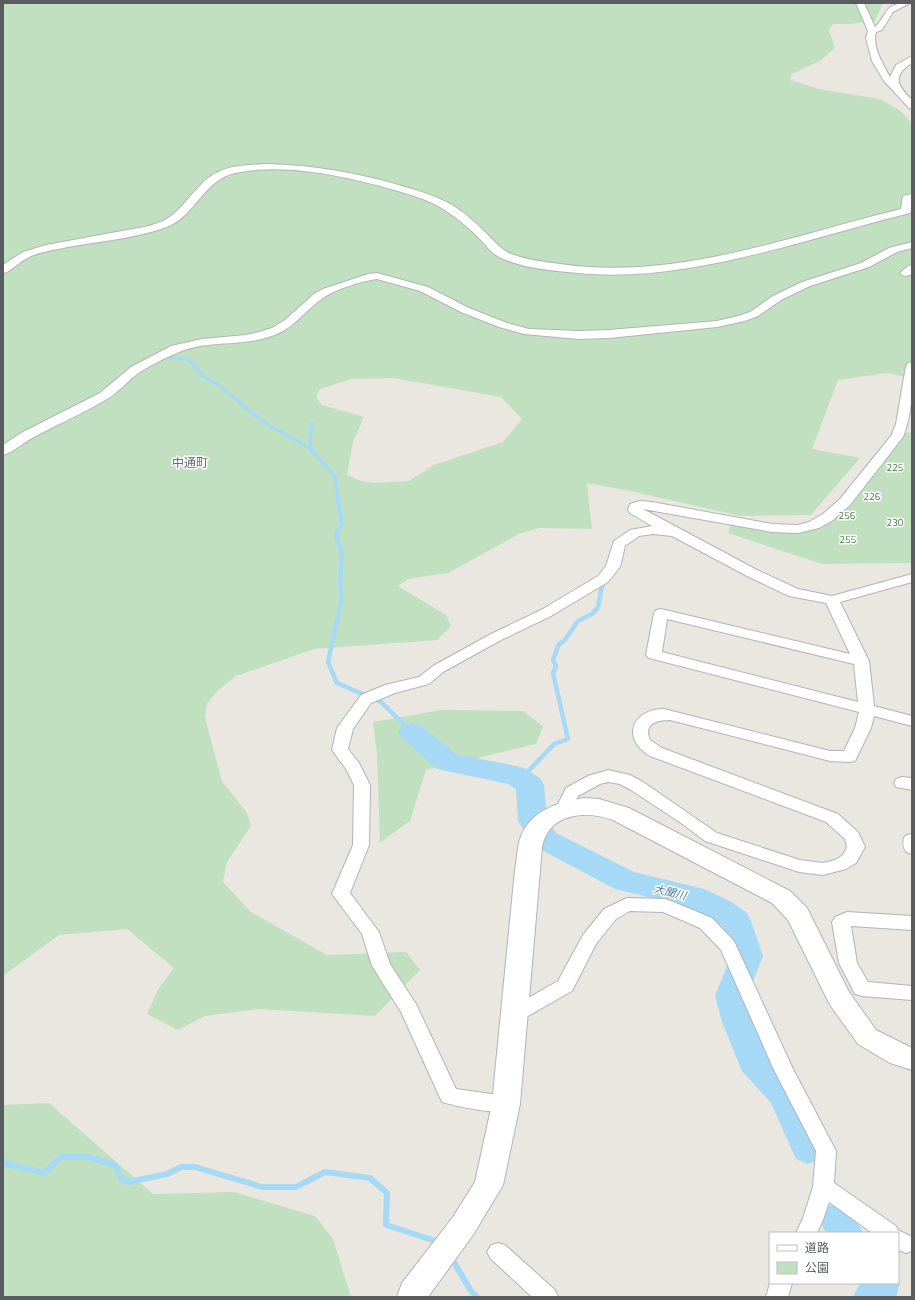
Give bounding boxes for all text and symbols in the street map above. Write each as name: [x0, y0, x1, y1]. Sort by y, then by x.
district label: 中通町: [172, 453, 208, 472]
park label: 225: [887, 460, 904, 475]
park label: 226: [864, 489, 881, 504]
park label: 256: [839, 508, 856, 523]
park label: 230: [887, 515, 904, 530]
park label: 255: [840, 532, 857, 547]
water label: 大聞川: [652, 880, 689, 904]
legend: [769, 1232, 899, 1284]
text: 道路: [805, 1238, 829, 1257]
text: 公園: [805, 1258, 829, 1277]

